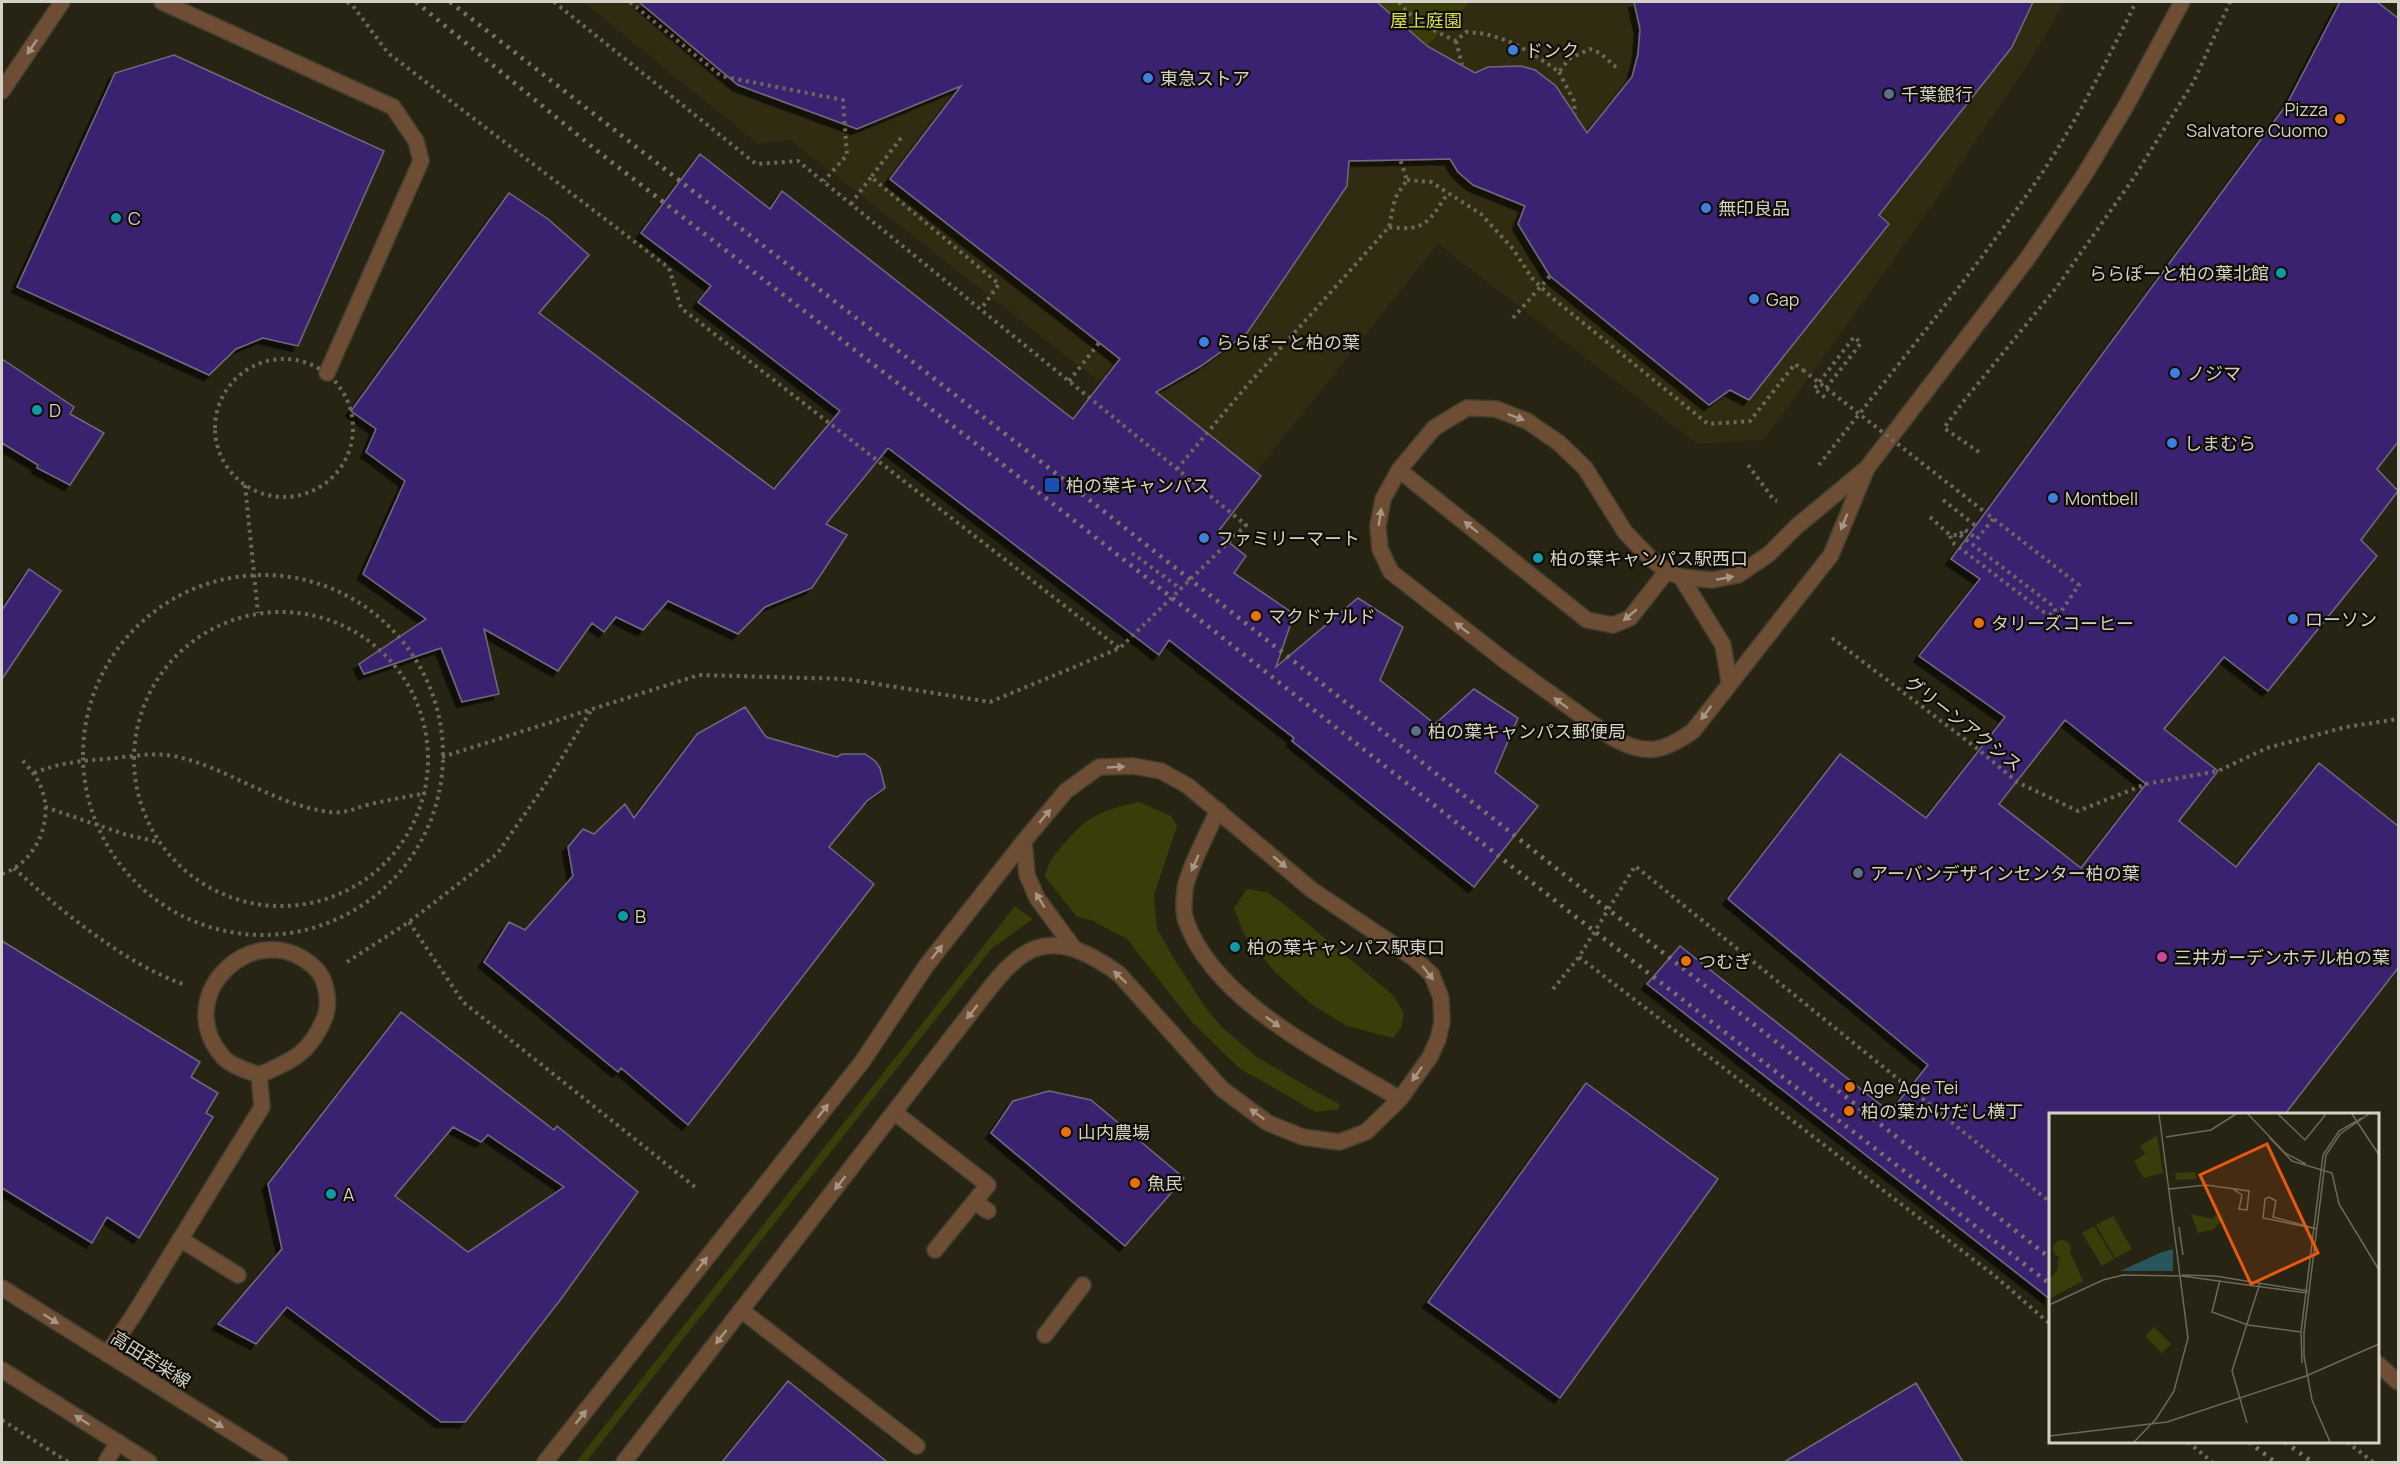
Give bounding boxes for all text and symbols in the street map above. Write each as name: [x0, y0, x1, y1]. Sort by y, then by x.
park label: 屋上庭園: [1390, 8, 1462, 32]
one-way arrow: [26, 38, 38, 54]
place label: ドンク: [1525, 38, 1579, 62]
marker: ドンク: [1506, 43, 1520, 57]
place label: 東急ストア: [1160, 66, 1250, 90]
marker: 東急ストア: [1141, 71, 1155, 85]
place label: 千葉銀行: [1901, 82, 1973, 106]
marker: 千葉銀行: [1882, 87, 1896, 101]
place label: Pizza Salvatore Cuomo: [2186, 97, 2328, 142]
marker: Pizza Salvatore Cuomo: [2333, 112, 2347, 126]
place label: 無印良品: [1718, 196, 1790, 220]
marker: 無印良品: [1699, 201, 1713, 215]
place label: C: [128, 206, 141, 230]
marker: C: [109, 211, 123, 225]
place label: ららぽーと柏の葉北館: [2089, 261, 2269, 285]
marker: ららぽーと柏の葉北館: [2274, 266, 2288, 280]
place label: Gap: [1766, 287, 1799, 311]
marker: Gap: [1747, 292, 1761, 306]
place label: ららぽーと柏の葉: [1216, 330, 1360, 354]
marker: ららぽーと柏の葉: [1197, 335, 1211, 349]
place label: ノジマ: [2187, 361, 2241, 385]
marker: ノジマ: [2168, 366, 2182, 380]
place label: D: [49, 398, 61, 422]
marker: D: [30, 403, 44, 417]
one-way arrow: [1507, 413, 1525, 422]
place label: しまむら: [2184, 431, 2256, 455]
marker: しまむら: [2165, 436, 2179, 450]
place label: 柏の葉キャンパス: [1066, 473, 1210, 497]
marker: 柏の葉キャンパス: [1043, 476, 1061, 494]
place label: Montbell: [2065, 486, 2138, 510]
marker: Montbell: [2046, 491, 2060, 505]
one-way arrow: [1376, 507, 1385, 526]
one-way arrow: [1839, 514, 1849, 532]
one-way arrow: [1463, 521, 1479, 534]
place label: ファミリーマート: [1216, 526, 1360, 550]
marker: ファミリーマート: [1197, 531, 1211, 545]
place label: 柏の葉キャンパス駅西口: [1550, 546, 1748, 570]
marker: 柏の葉キャンパス駅西口: [1531, 551, 1545, 565]
one-way arrow: [1715, 573, 1734, 582]
place label: マクドナルド: [1268, 604, 1376, 628]
place label: ローソン: [2305, 607, 2377, 631]
one-way arrow: [1622, 608, 1638, 621]
marker: マクドナルド: [1249, 609, 1263, 623]
place label: タリーズコーヒー: [1991, 611, 2134, 635]
marker: ローソン: [2286, 612, 2300, 626]
marker: タリーズコーヒー: [1972, 616, 1986, 630]
one-way arrow: [1454, 621, 1470, 634]
street label: グリーンアクシス: [1901, 670, 2027, 776]
one-way arrow: [1554, 697, 1570, 709]
one-way arrow: [1700, 706, 1712, 721]
place label: 柏の葉キャンパス郵便局: [1428, 719, 1626, 743]
marker: 柏の葉キャンパス郵便局: [1409, 724, 1423, 738]
one-way arrow: [1107, 762, 1126, 771]
one-way arrow: [1038, 808, 1051, 824]
one-way arrow: [1190, 855, 1199, 872]
one-way arrow: [1272, 855, 1287, 868]
place label: アーバンデザインセンター柏の葉: [1870, 861, 2140, 885]
marker: アーバンデザインセンター柏の葉: [1851, 866, 1865, 880]
one-way arrow: [1034, 891, 1045, 908]
place label: B: [635, 904, 646, 928]
marker: B: [616, 909, 630, 923]
place label: 柏の葉キャンパス駅東口: [1247, 935, 1445, 959]
marker: 柏の葉キャンパス駅東口: [1228, 940, 1242, 954]
one-way arrow: [930, 945, 942, 960]
place label: 三井ガーデンホテル柏の葉: [2174, 945, 2390, 969]
place label: つむぎ: [1698, 949, 1752, 973]
marker: 三井ガーデンホテル柏の葉: [2155, 950, 2169, 964]
marker: つむぎ: [1679, 954, 1693, 968]
one-way arrow: [1422, 965, 1434, 981]
one-way arrow: [1112, 970, 1127, 984]
one-way arrow: [965, 1004, 978, 1020]
one-way arrow: [1265, 1015, 1281, 1028]
one-way arrow: [1412, 1066, 1423, 1082]
place label: Age Age Tei: [1862, 1075, 1958, 1099]
marker: Age Age Tei: [1843, 1080, 1857, 1094]
place label: 柏の葉かけだし横丁: [1861, 1099, 2023, 1123]
one-way arrow: [817, 1103, 830, 1119]
marker: 柏の葉かけだし横丁: [1842, 1104, 1856, 1118]
one-way arrow: [1249, 1109, 1264, 1121]
inset map: [2049, 1113, 2379, 1443]
place label: 山内農場: [1078, 1120, 1150, 1144]
marker: 山内農場: [1059, 1125, 1073, 1139]
place label: 魚民: [1147, 1171, 1183, 1195]
one-way arrow: [834, 1175, 846, 1190]
marker: 魚民: [1128, 1176, 1142, 1190]
place label: A: [343, 1182, 355, 1206]
marker: A: [324, 1187, 338, 1201]
one-way arrow: [696, 1256, 708, 1271]
one-way arrow: [43, 1314, 59, 1325]
street label: 高田若柴線: [106, 1325, 196, 1393]
one-way arrow: [715, 1330, 727, 1345]
one-way arrow: [575, 1409, 587, 1424]
one-way arrow: [74, 1415, 90, 1426]
one-way arrow: [208, 1417, 225, 1428]

